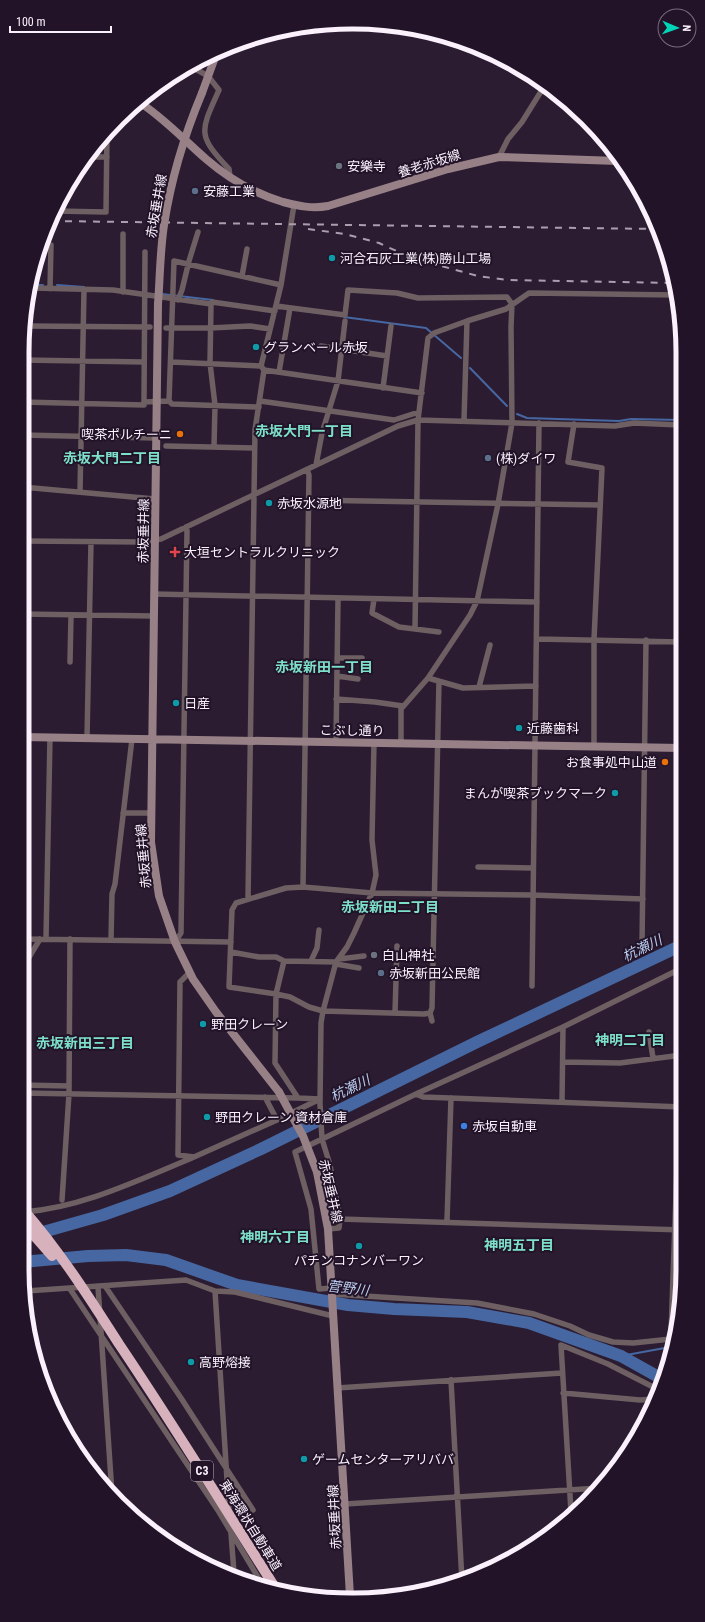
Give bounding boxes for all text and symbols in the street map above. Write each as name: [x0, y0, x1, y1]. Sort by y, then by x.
scale bar: [10, 8, 111, 34]
north arrow: [657, 8, 697, 48]
text: 100 m: [16, 15, 46, 29]
text: N: [680, 25, 693, 32]
street label: 養老赤坂線: [396, 147, 462, 180]
place label: 安樂寺: [347, 159, 386, 174]
marker: 安樂寺: [334, 161, 344, 171]
street label: 赤坂垂井線: [143, 173, 170, 239]
place label: 安藤工業: [203, 184, 255, 199]
marker: 安藤工業: [190, 186, 200, 196]
place label: 河合石灰工業(株)勝山工場: [340, 251, 491, 266]
marker: 河合石灰工業(株)勝山工場: [327, 253, 337, 263]
place label: グランベール赤坂: [264, 340, 368, 355]
marker: グランベール赤坂: [251, 342, 261, 352]
district label: 赤坂大門一丁目: [255, 423, 353, 439]
place label: 喫茶ポルチーニ: [81, 427, 172, 442]
marker: 喫茶ポルチーニ: [175, 429, 185, 439]
district label: 赤坂大門二丁目: [63, 450, 161, 466]
place label: (株)ダイワ: [496, 451, 556, 466]
marker: (株)ダイワ: [483, 453, 493, 463]
place label: 赤坂水源地: [277, 496, 342, 511]
street label: 赤坂垂井線: [135, 498, 152, 564]
marker: 赤坂水源地: [264, 498, 274, 508]
place label: 大垣セントラルクリニック: [184, 545, 340, 560]
marker: 大垣セントラルクリニック: [169, 546, 181, 558]
district label: 赤坂新田一丁目: [275, 659, 373, 675]
place label: 日産: [184, 696, 210, 711]
marker: 日産: [171, 698, 181, 708]
place label: 近藤歯科: [527, 721, 579, 736]
street label: こぶし通り: [319, 722, 385, 739]
marker: 近藤歯科: [514, 723, 524, 733]
place label: お食事処中山道: [566, 755, 657, 770]
marker: お食事処中山道: [660, 757, 670, 767]
place label: まんが喫茶ブックマーク: [464, 786, 607, 801]
marker: まんが喫茶ブックマーク: [610, 788, 620, 798]
street label: 赤坂垂井線: [133, 823, 154, 889]
district label: 赤坂新田二丁目: [341, 899, 439, 915]
water label: 杭瀬川: [620, 931, 666, 964]
place label: 白山神社: [382, 948, 434, 963]
marker: 白山神社: [369, 950, 379, 960]
place label: 赤坂新田公民館: [389, 966, 480, 981]
marker: 赤坂新田公民館: [376, 968, 386, 978]
place label: 野田クレーン: [211, 1017, 288, 1032]
marker: 野田クレーン: [198, 1019, 208, 1029]
district label: 神明二丁目: [595, 1032, 665, 1048]
district label: 赤坂新田三丁目: [36, 1035, 134, 1051]
water label: 杭瀬川: [328, 1071, 374, 1104]
place label: 野田クレーン 資材倉庫: [215, 1110, 347, 1125]
marker: 野田クレーン 資材倉庫: [202, 1112, 212, 1122]
place label: 赤坂自動車: [472, 1119, 537, 1134]
marker: 赤坂自動車: [459, 1121, 469, 1131]
street label: 赤坂垂井線: [316, 1158, 345, 1224]
district label: 神明六丁目: [240, 1229, 310, 1245]
district label: 神明五丁目: [484, 1237, 554, 1253]
marker: パチンコナンバーワン: [354, 1241, 364, 1251]
place label: パチンコナンバーワン: [294, 1253, 424, 1268]
water label: 菅野川: [326, 1278, 372, 1299]
place label: 高野熔接: [199, 1355, 251, 1370]
marker: 高野熔接: [186, 1357, 196, 1367]
place label: ゲームセンターアリババ: [312, 1452, 454, 1467]
marker: ゲームセンターアリババ: [299, 1454, 309, 1464]
road number: C3: [191, 1461, 213, 1481]
street label: 東海環状自動車道: [217, 1477, 284, 1573]
street label: 赤坂垂井線: [325, 1484, 344, 1550]

